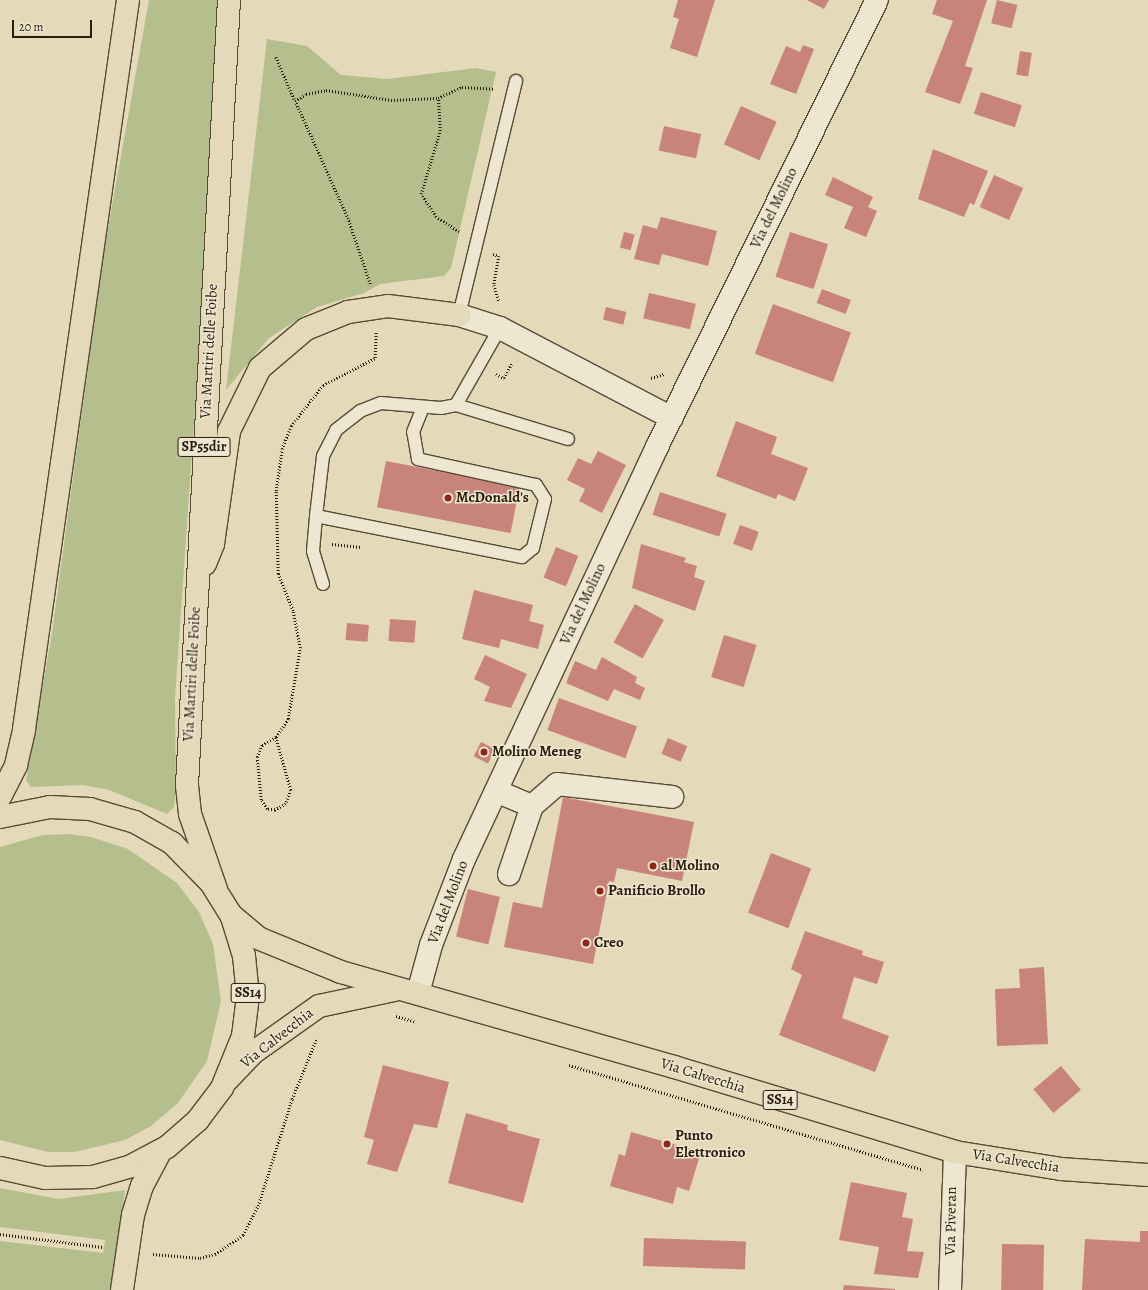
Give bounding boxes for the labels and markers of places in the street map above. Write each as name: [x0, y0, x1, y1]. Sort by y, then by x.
place label: McDonald's: [456, 489, 529, 507]
marker: McDonald's: [443, 493, 453, 503]
place label: Molino Meneg: [492, 743, 581, 761]
marker: Molino Meneg: [479, 747, 489, 757]
place label: al Molino: [661, 857, 719, 875]
marker: al Molino: [648, 861, 658, 871]
place label: Panificio Brollo: [608, 882, 706, 900]
marker: Panificio Brollo: [595, 886, 605, 896]
place label: Creo: [594, 934, 624, 952]
marker: Creo: [581, 938, 591, 948]
place label: Punto Elettronico: [675, 1126, 745, 1161]
marker: Punto Elettronico: [662, 1139, 672, 1149]

